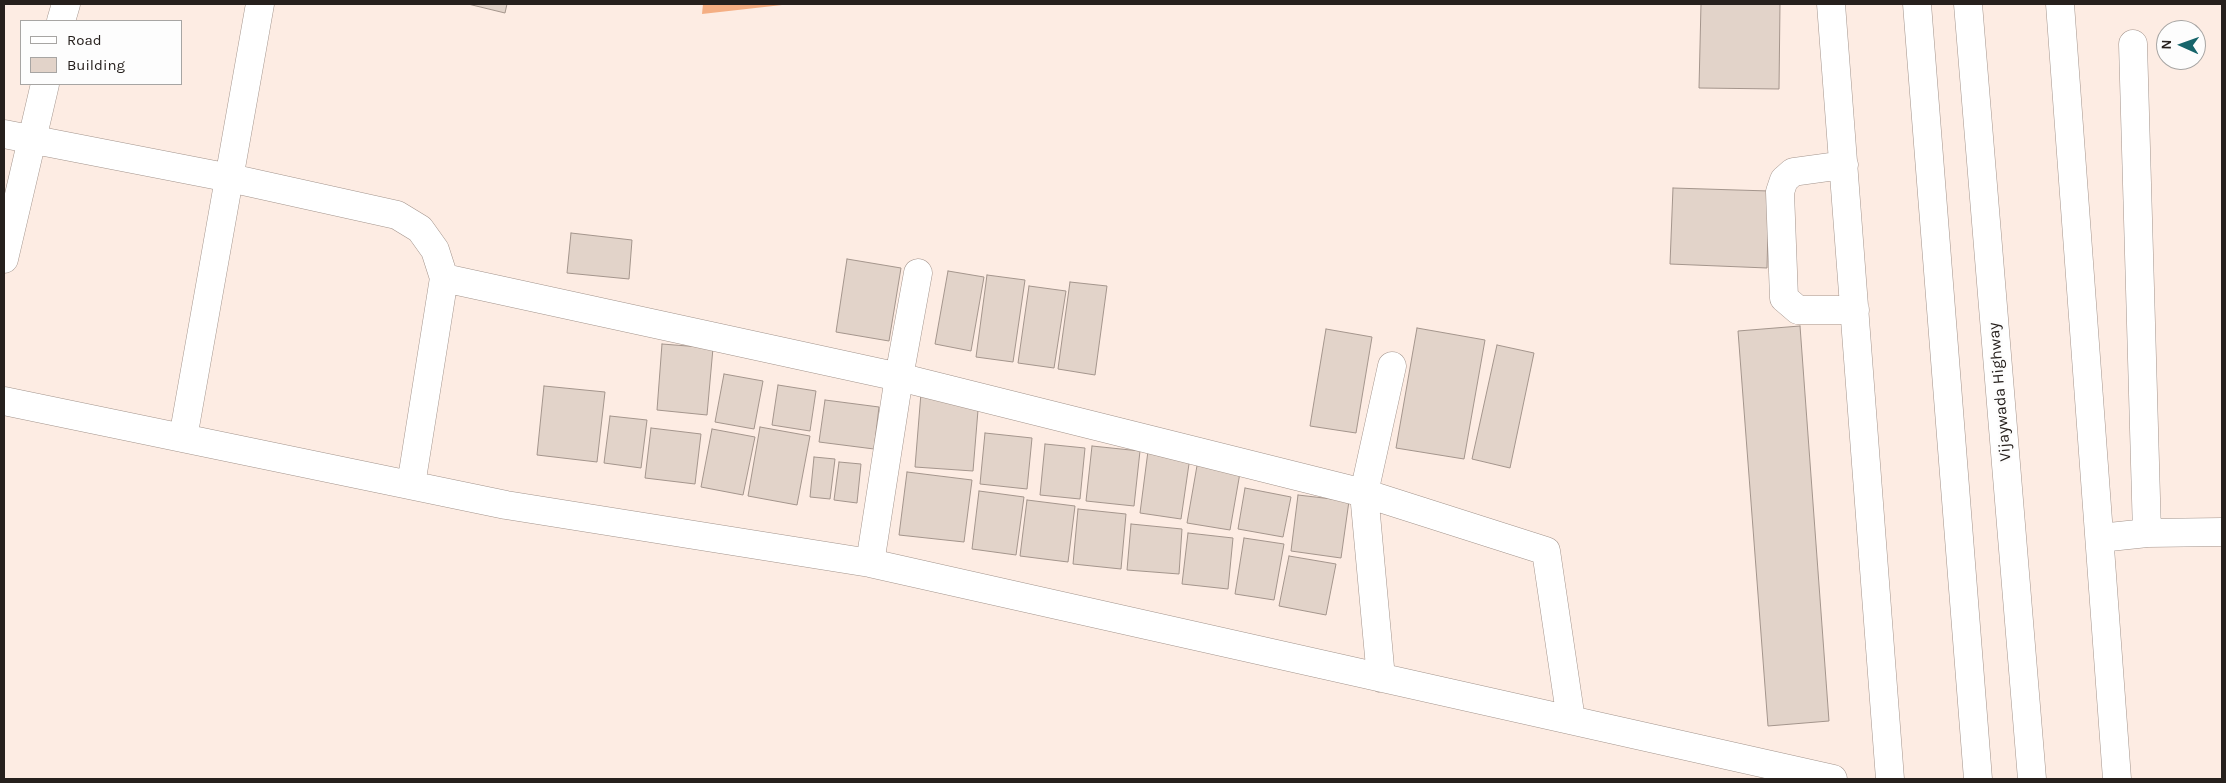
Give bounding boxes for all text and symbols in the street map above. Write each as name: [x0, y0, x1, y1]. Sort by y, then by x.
legend: [20, 20, 182, 85]
north arrow: [2156, 20, 2206, 70]
text: Road: [67, 31, 102, 49]
text: N: [2158, 39, 2175, 50]
text: Building: [67, 56, 125, 74]
street label: Vijaywada Highway: [1984, 322, 2016, 462]

